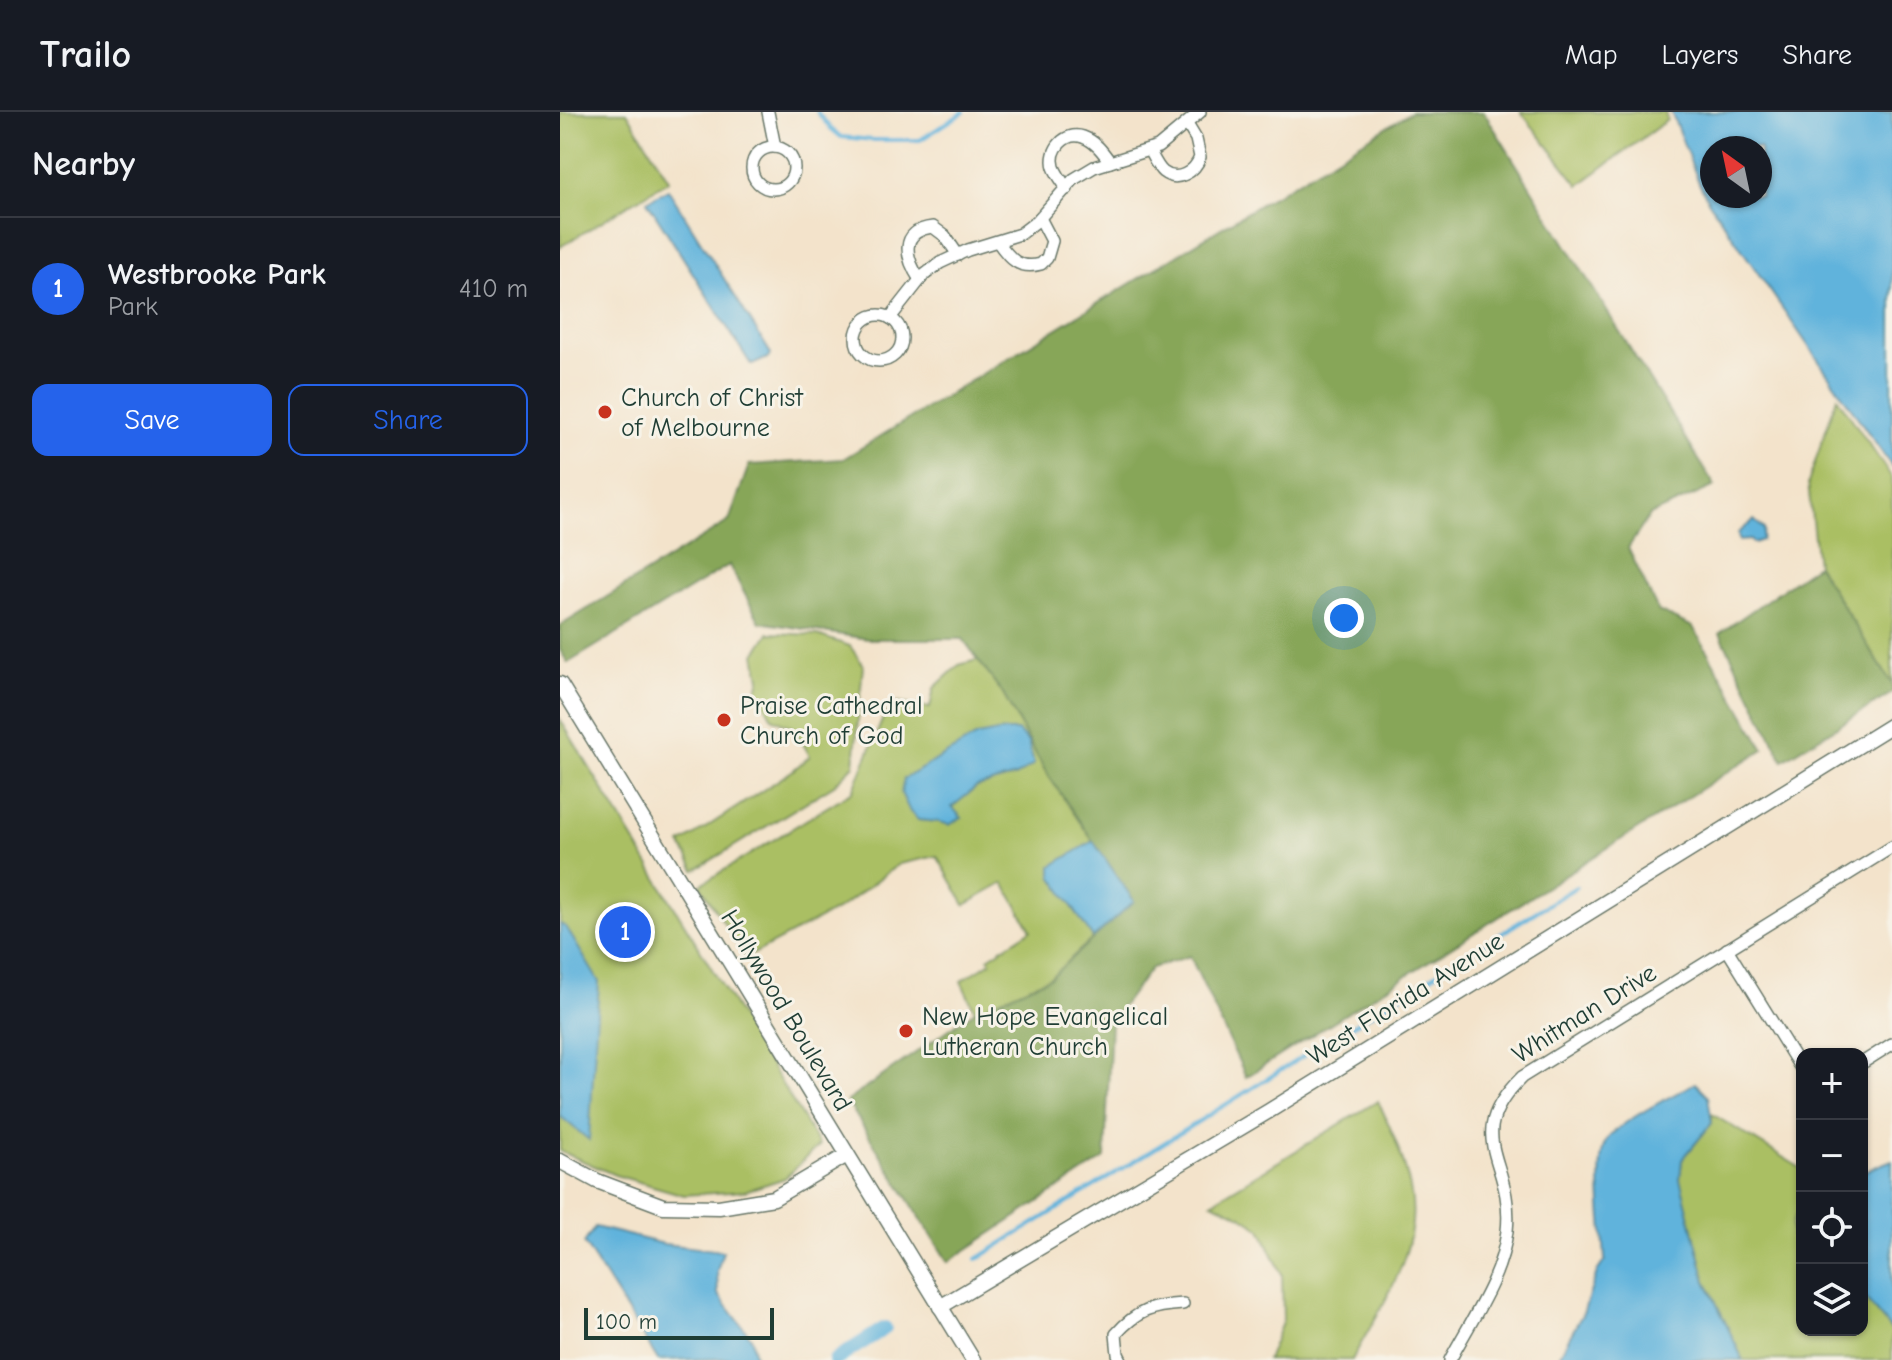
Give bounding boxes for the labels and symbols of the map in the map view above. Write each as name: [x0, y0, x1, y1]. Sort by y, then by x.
north arrow: [1700, 136, 1772, 208]
place label: Church of Christ of Melbourne: [621, 383, 804, 443]
marker: Church of Christ of Melbourne: [596, 403, 614, 421]
your location: [1324, 598, 1364, 638]
place label: Praise Cathedral Church of God: [740, 691, 923, 751]
marker: Praise Cathedral Church of God: [715, 711, 733, 729]
pin: 1: [599, 902, 651, 962]
street label: Hollywood Boulevard: [714, 904, 858, 1117]
street label: West Florida Avenue: [1302, 926, 1510, 1072]
street label: Whitman Drive: [1507, 958, 1662, 1070]
place label: New Hope Evangelical Lutheran Church: [922, 1002, 1168, 1062]
marker: New Hope Evangelical Lutheran Church: [897, 1022, 915, 1040]
scale bar: [584, 1304, 774, 1340]

